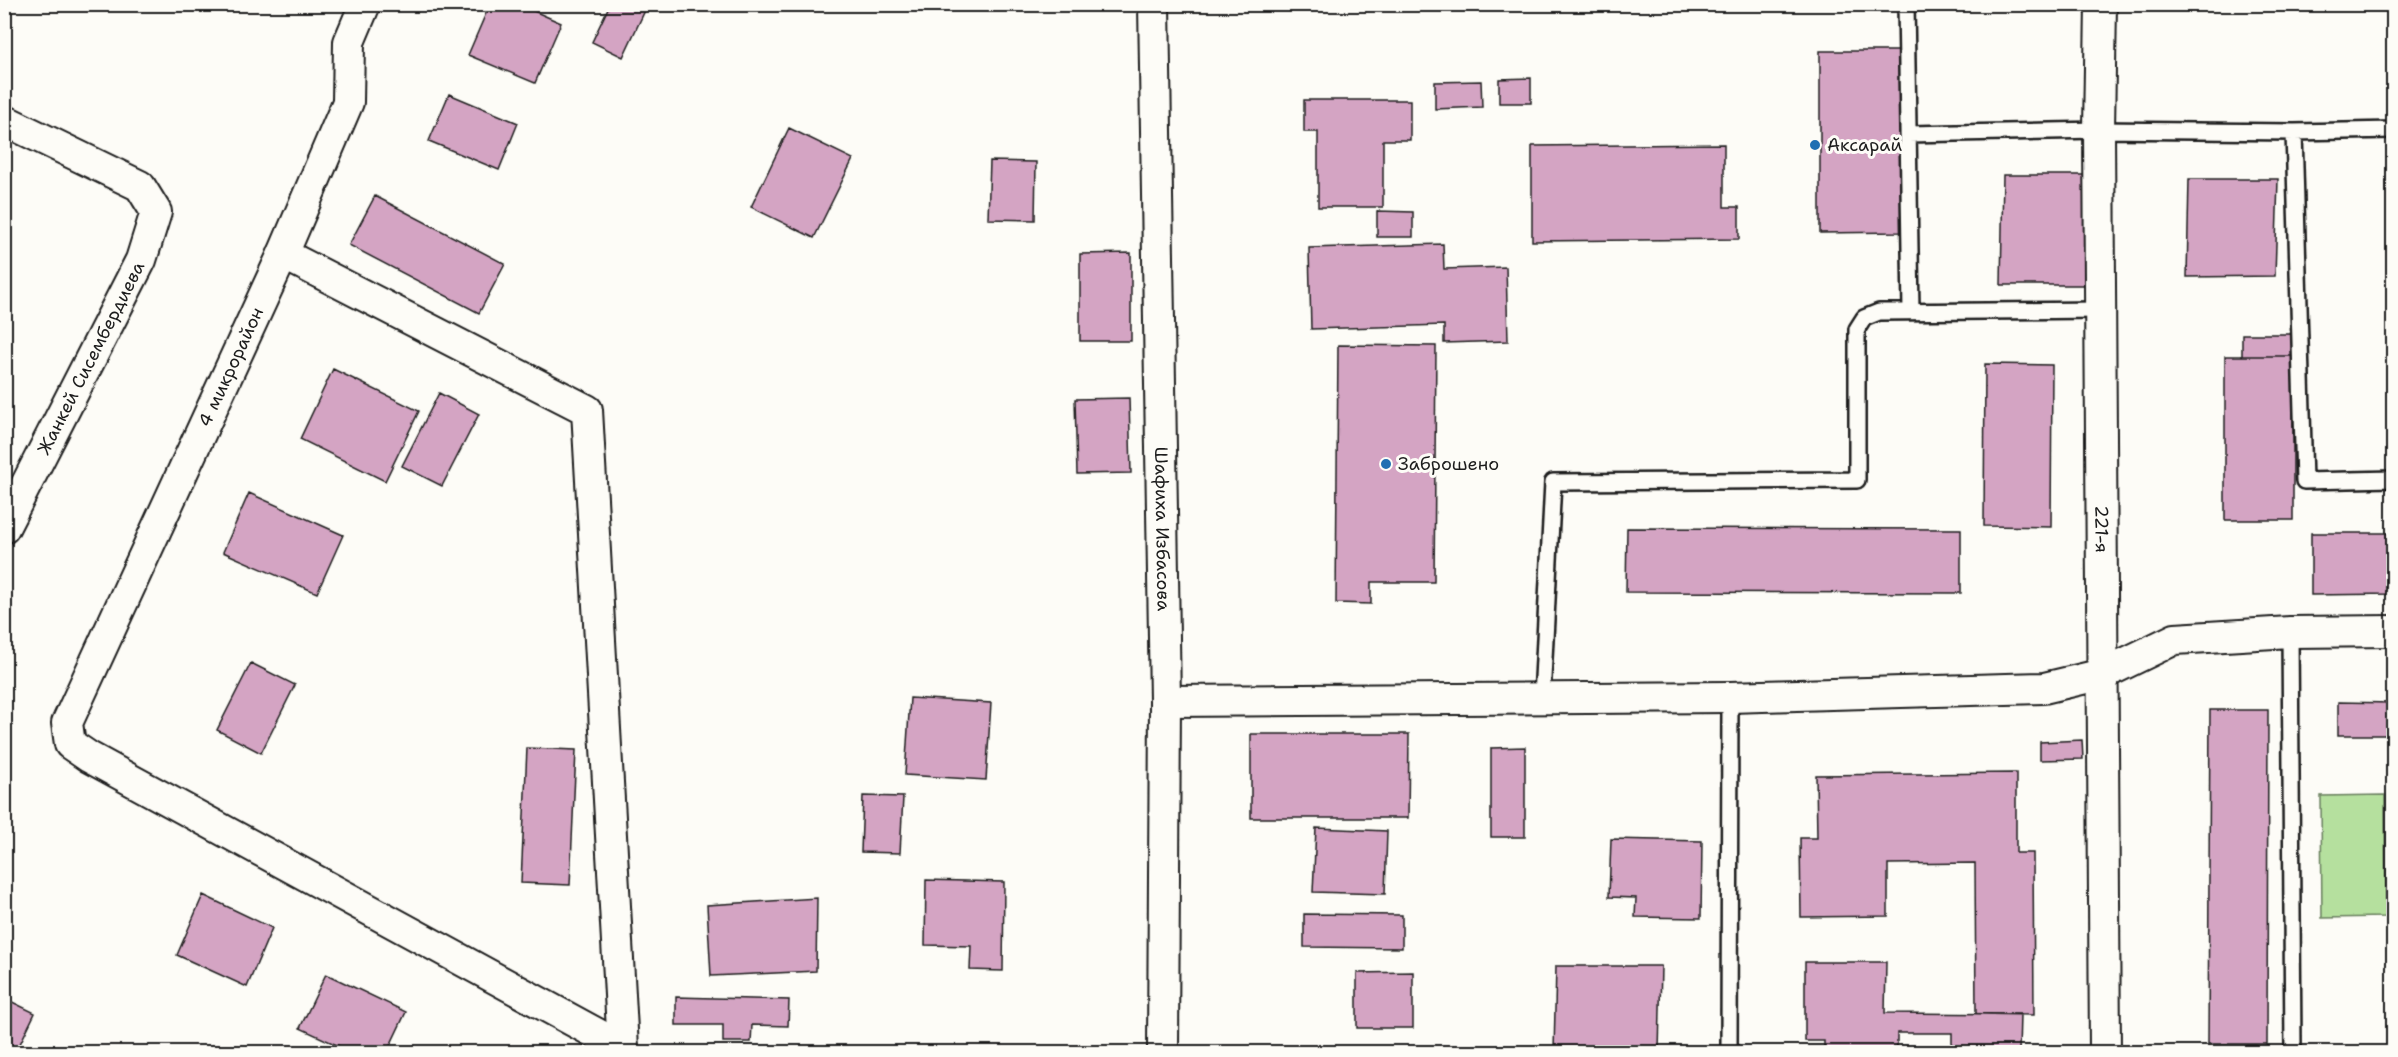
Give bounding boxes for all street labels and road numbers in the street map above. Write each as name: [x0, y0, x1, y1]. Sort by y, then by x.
street label: Жанкей Сисембердиева: [32, 257, 150, 459]
street label: 4 микрорайон: [193, 303, 269, 431]
street label: Шафиха Избасова: [1149, 446, 1176, 611]
street label: 221-я: [2089, 505, 2114, 553]

